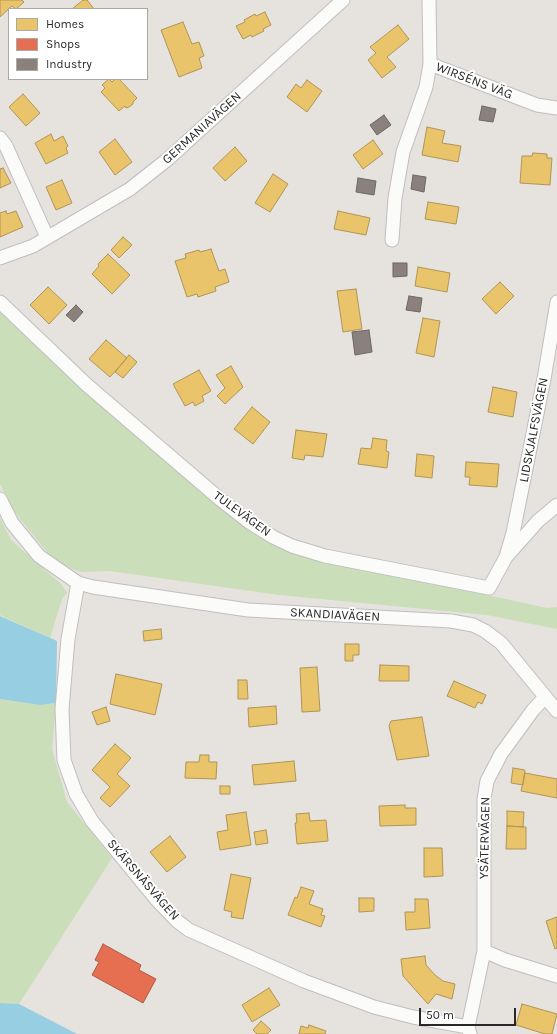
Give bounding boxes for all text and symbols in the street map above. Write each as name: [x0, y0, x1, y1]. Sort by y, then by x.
legend: [8, 8, 148, 80]
text: Homes: [46, 17, 84, 31]
text: Shops: [46, 37, 80, 51]
text: Industry: [46, 57, 92, 71]
street label: WIRSÉNS VÄG: [433, 59, 515, 103]
street label: GERMANIAVÄGEN: [159, 89, 245, 167]
street label: LIDSKJALFSVÄGEN: [516, 376, 552, 484]
street label: TULEVÄGEN: [210, 488, 274, 540]
street label: SKANDIAVÄGEN: [289, 605, 381, 625]
street label: YSÄTERVÄGEN: [476, 797, 494, 879]
street label: SKÄRSNÄSVÄGEN: [104, 836, 182, 924]
scale bar: [421, 1000, 518, 1026]
text: 50 m: [426, 1008, 454, 1022]

